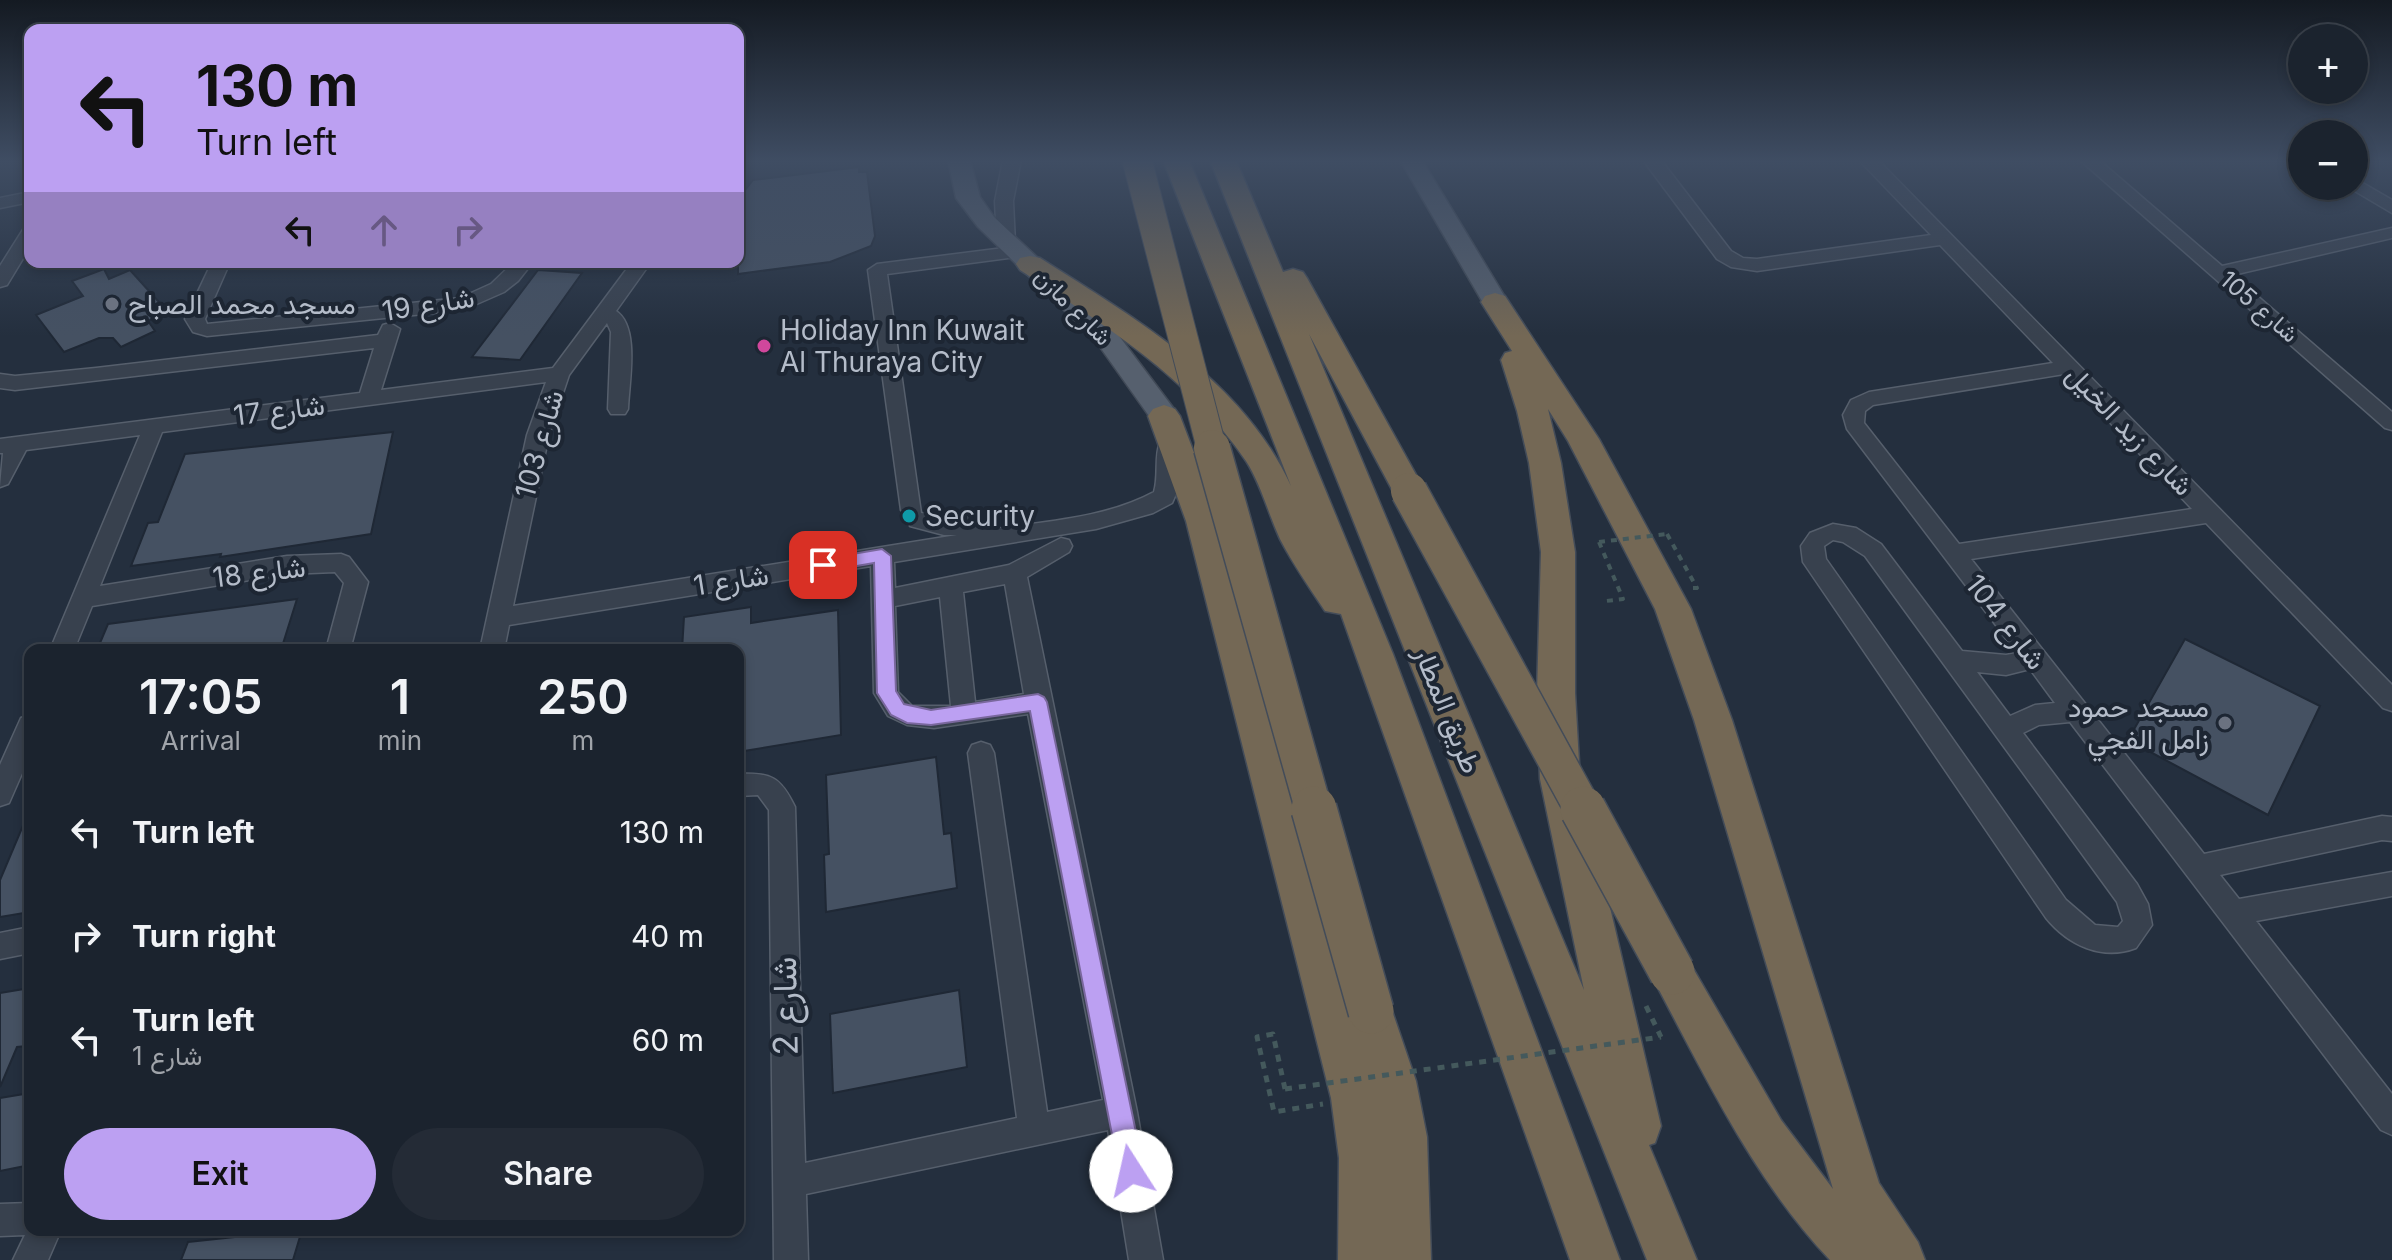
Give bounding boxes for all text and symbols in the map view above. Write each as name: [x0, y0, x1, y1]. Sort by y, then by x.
map controls: [2288, 24, 2368, 200]
button: +: [2288, 24, 2368, 104]
text: 130 m: [196, 52, 358, 120]
icon: left: [64, 56, 168, 160]
text: Turn left: [196, 120, 337, 164]
button: −: [2288, 120, 2368, 200]
icon: left: [278, 208, 322, 252]
icon: ahead: [362, 208, 406, 252]
icon: right: [446, 208, 490, 252]
street label: شارع مازن: [1027, 262, 1118, 353]
street label: شارع 105: [2213, 265, 2305, 350]
street label: شارع 19: [379, 280, 477, 330]
place label: مسجد محمد الصباح: [128, 287, 356, 323]
marker: مسجد محمد الصباح: [103, 295, 121, 313]
place label: Holiday Inn Kuwait Al Thuraya City: [780, 313, 1025, 379]
marker: Holiday Inn Kuwait Al Thuraya City: [755, 337, 773, 355]
street label: شارع زيد الخيل: [2058, 357, 2201, 504]
street label: شارع 103: [507, 386, 573, 502]
street label: شارع 17: [232, 388, 327, 434]
place label: Security: [925, 499, 1035, 533]
marker: Security: [900, 507, 918, 525]
pin: [789, 531, 857, 599]
icon: arrive: [801, 543, 845, 587]
street label: شارع 18: [211, 549, 307, 597]
street label: شارع 1: [691, 557, 771, 605]
street label: شارع 104: [1957, 568, 2054, 678]
street label: طريق المطار: [1406, 641, 1489, 779]
text: 17:05: [139, 667, 263, 726]
text: 1: [390, 667, 410, 726]
text: 250: [537, 667, 629, 726]
place label: مسجد حمود زامل الفجي: [2068, 690, 2209, 762]
marker: مسجد حمود زامل الفجي: [2216, 714, 2234, 732]
text: Arrival: [161, 725, 241, 756]
text: min: [378, 725, 422, 756]
text: m: [572, 725, 594, 756]
icon: left: [64, 810, 108, 854]
text: Turn left: [132, 814, 254, 850]
text: 130 m: [620, 814, 704, 850]
icon: right: [64, 914, 108, 958]
text: Turn right: [132, 918, 276, 954]
text: 40 m: [631, 918, 704, 954]
street label: شارع 2: [763, 956, 809, 1056]
text: Turn left: [132, 1002, 254, 1038]
icon: left: [64, 1018, 108, 1062]
text: 60 m: [632, 1022, 704, 1058]
text: شارع 1: [132, 1040, 202, 1071]
button: Exit: [64, 1128, 376, 1220]
button: Share: [392, 1128, 704, 1220]
position arrow: [1089, 1129, 1173, 1213]

